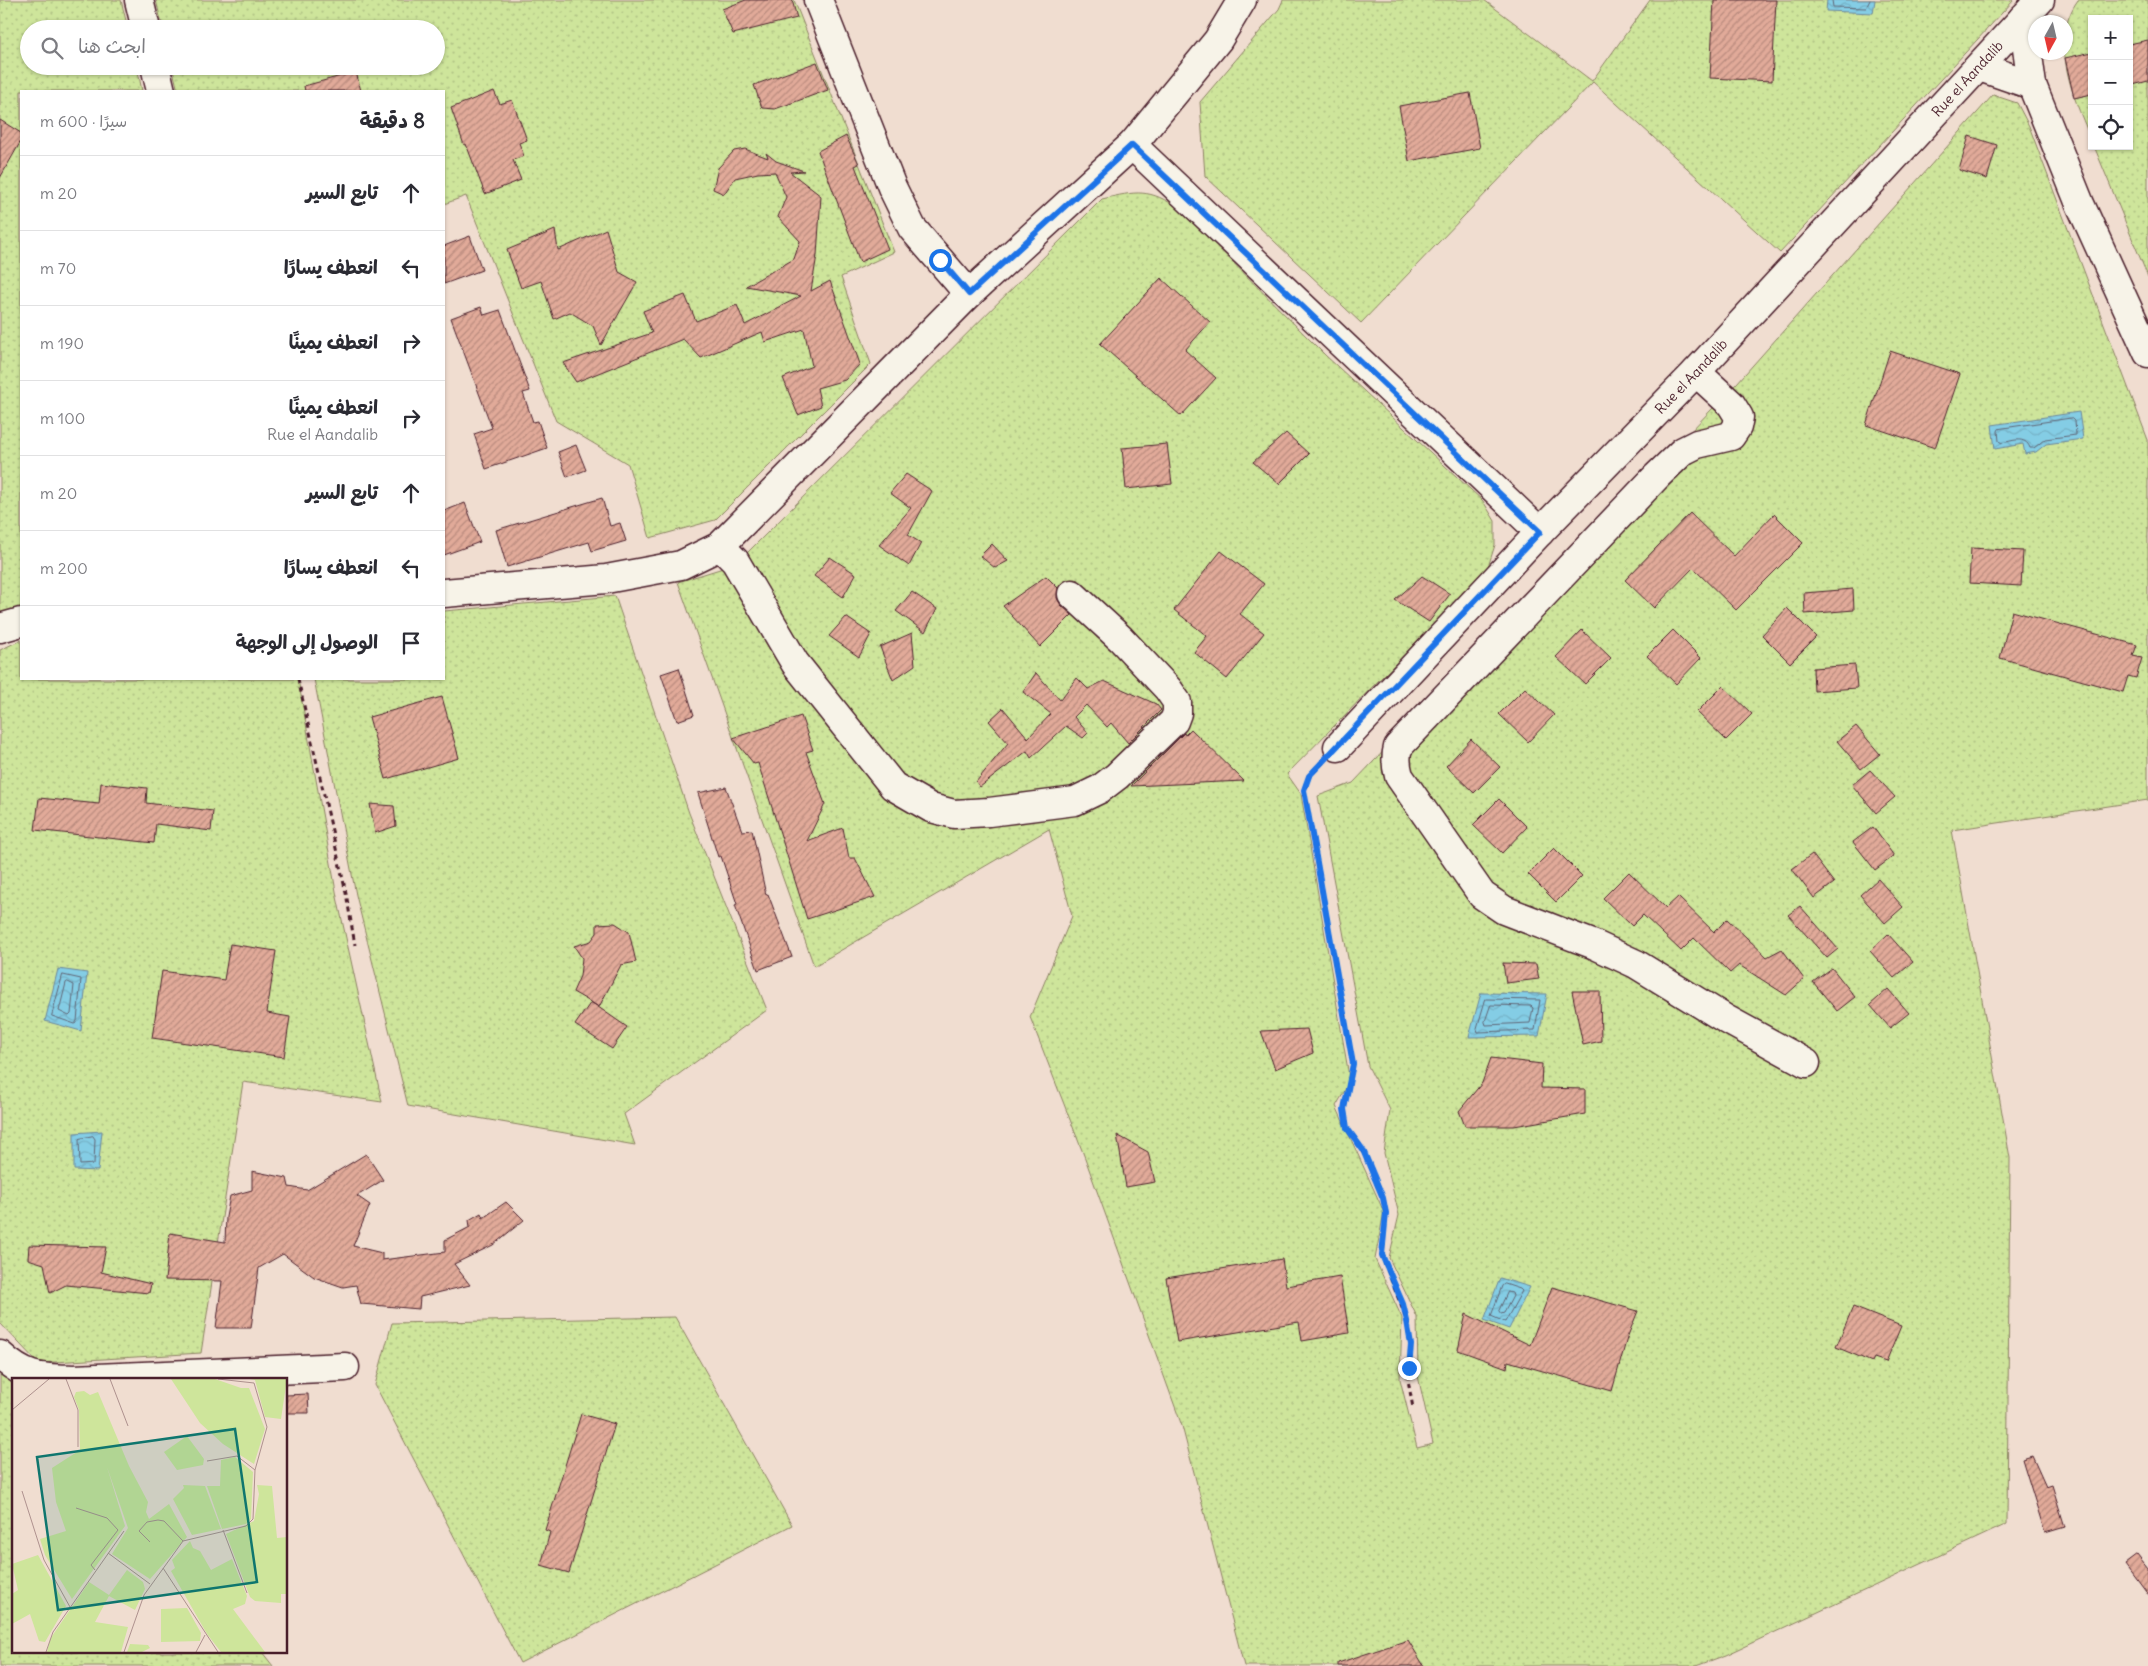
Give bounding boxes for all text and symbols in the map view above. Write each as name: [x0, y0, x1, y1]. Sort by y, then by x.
north arrow: [2028, 15, 2073, 60]
map controls: [2088, 15, 2133, 150]
button: +: [2088, 15, 2133, 60]
search box: [20, 20, 445, 75]
icon: search: [38, 34, 66, 62]
text: ابحث هنا: [78, 34, 146, 58]
street label: Rue el Aandalib: [1928, 37, 2007, 120]
button: −: [2088, 60, 2133, 105]
button: locate: [2088, 105, 2133, 150]
text: 8 دقيقة: [359, 107, 425, 134]
text: سيرًا · 600 m: [40, 111, 127, 131]
icon: ahead: [397, 179, 425, 207]
text: تابع السير: [306, 180, 378, 204]
text: 20 m: [40, 183, 77, 203]
route start: [929, 249, 952, 272]
icon: left: [397, 254, 425, 282]
text: انعطف يسارًا: [284, 255, 378, 279]
text: 70 m: [40, 258, 76, 278]
icon: right: [397, 329, 425, 357]
text: انعطف يمينًا: [289, 330, 378, 354]
text: 190 m: [40, 333, 84, 353]
street label: Rue el Aandalib: [1651, 335, 1731, 418]
text: انعطف يمينًا: [289, 395, 378, 419]
icon: right: [397, 404, 425, 432]
text: 100 m: [40, 408, 85, 428]
text: Rue el Aandalib: [267, 424, 378, 444]
icon: ahead: [397, 479, 425, 507]
text: تابع السير: [306, 480, 378, 504]
text: 20 m: [40, 483, 77, 503]
icon: left: [397, 554, 425, 582]
text: انعطف يسارًا: [284, 555, 378, 579]
text: 200 m: [40, 558, 88, 578]
icon: arrive: [397, 629, 425, 657]
text: الوصول إلى الوجهة: [235, 630, 378, 654]
route end: [1398, 1357, 1421, 1380]
inset map: [12, 1378, 288, 1654]

